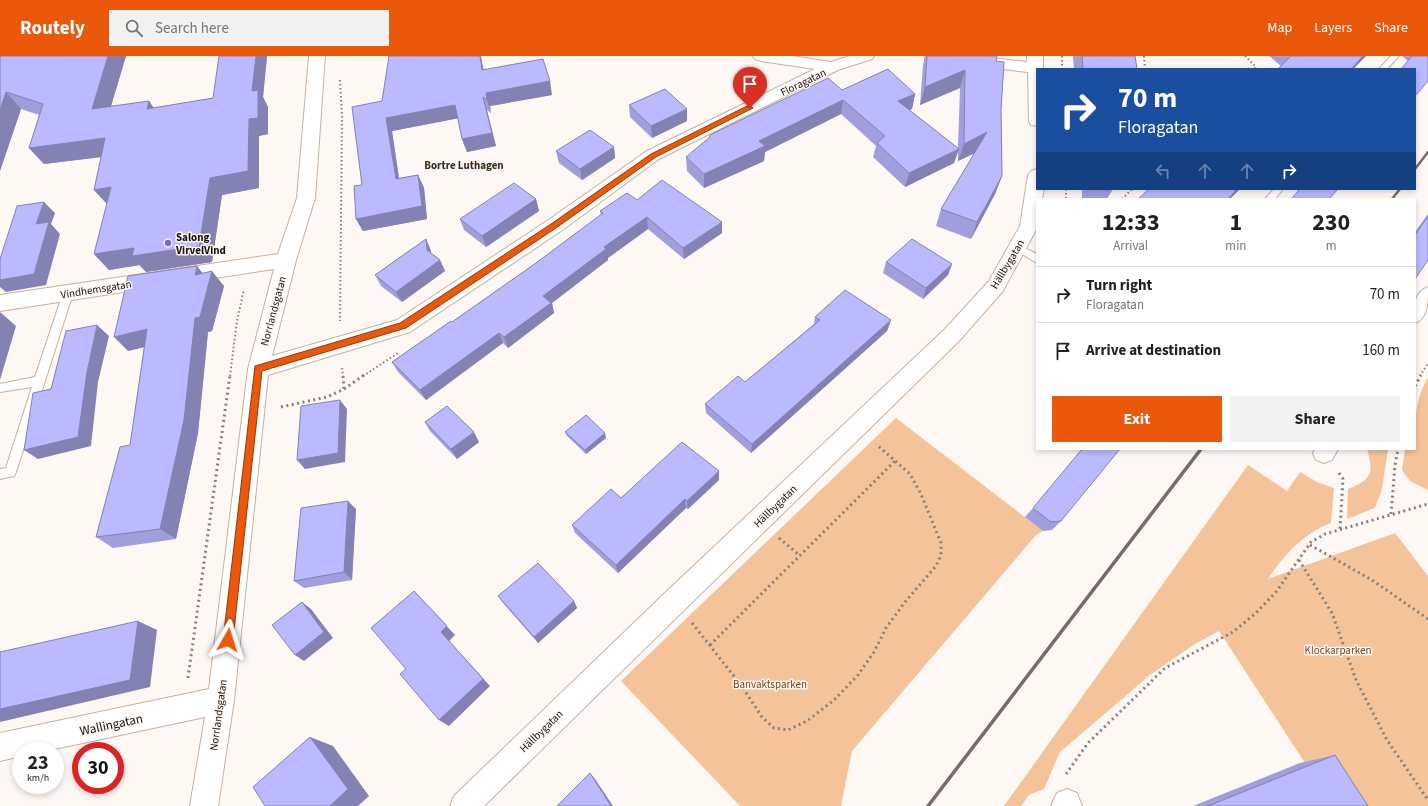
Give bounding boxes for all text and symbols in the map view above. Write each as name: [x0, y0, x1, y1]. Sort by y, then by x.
search box: [109, 10, 389, 46]
text: Routely: [20, 15, 85, 42]
icon: search: [123, 17, 145, 39]
text: Search here: [155, 18, 229, 39]
text: Map: [1267, 18, 1292, 38]
text: Layers: [1314, 18, 1352, 38]
text: Share: [1374, 18, 1408, 38]
street label: Floragatan: [778, 65, 829, 100]
pin: [733, 67, 767, 108]
icon: arrive: [739, 73, 761, 95]
text: 70 m: [1118, 78, 1177, 118]
icon: right: [1052, 84, 1104, 136]
text: Floragatan: [1118, 115, 1198, 140]
district label: Bortre Luthagen: [424, 158, 504, 173]
icon: left: [1152, 160, 1174, 182]
icon: ahead: [1194, 160, 1216, 182]
icon: ahead: [1236, 160, 1258, 182]
icon: right: [1278, 160, 1300, 182]
text: 12:33: [1102, 205, 1160, 240]
text: 1: [1230, 205, 1242, 240]
text: 230: [1312, 205, 1350, 240]
place label: Salong VirvelVind: [175, 230, 226, 258]
street label: Hällbygatan: [987, 237, 1028, 292]
text: Arrival: [1113, 237, 1148, 255]
text: min: [1225, 237, 1246, 255]
text: m: [1326, 237, 1337, 255]
marker: Salong VirvelVind: [163, 238, 173, 248]
street label: Norrlandsgatan: [257, 275, 290, 348]
text: Turn right: [1086, 275, 1152, 296]
street label: Vindhemsgatan: [60, 276, 133, 302]
icon: right: [1052, 284, 1074, 306]
text: 70 m: [1370, 284, 1400, 305]
text: Floragatan: [1086, 296, 1144, 314]
icon: arrive: [1052, 340, 1074, 362]
text: Arrive at destination: [1086, 340, 1221, 361]
text: 160 m: [1362, 340, 1400, 361]
button: Exit: [1052, 396, 1222, 442]
button: Share: [1230, 396, 1400, 442]
street label: Hällbygatan: [750, 482, 800, 531]
position arrow: [207, 619, 249, 661]
park label: Klockarparken: [1305, 643, 1371, 658]
park label: Banvaktsparken: [733, 677, 807, 692]
street label: Norrlandsgatan: [206, 679, 231, 752]
street label: Hällbygatan: [516, 707, 566, 756]
street label: Wallingatan: [78, 710, 144, 740]
speed limit sign: 30: [72, 742, 124, 794]
text: 23: [27, 749, 49, 777]
text: km/h: [27, 771, 49, 785]

